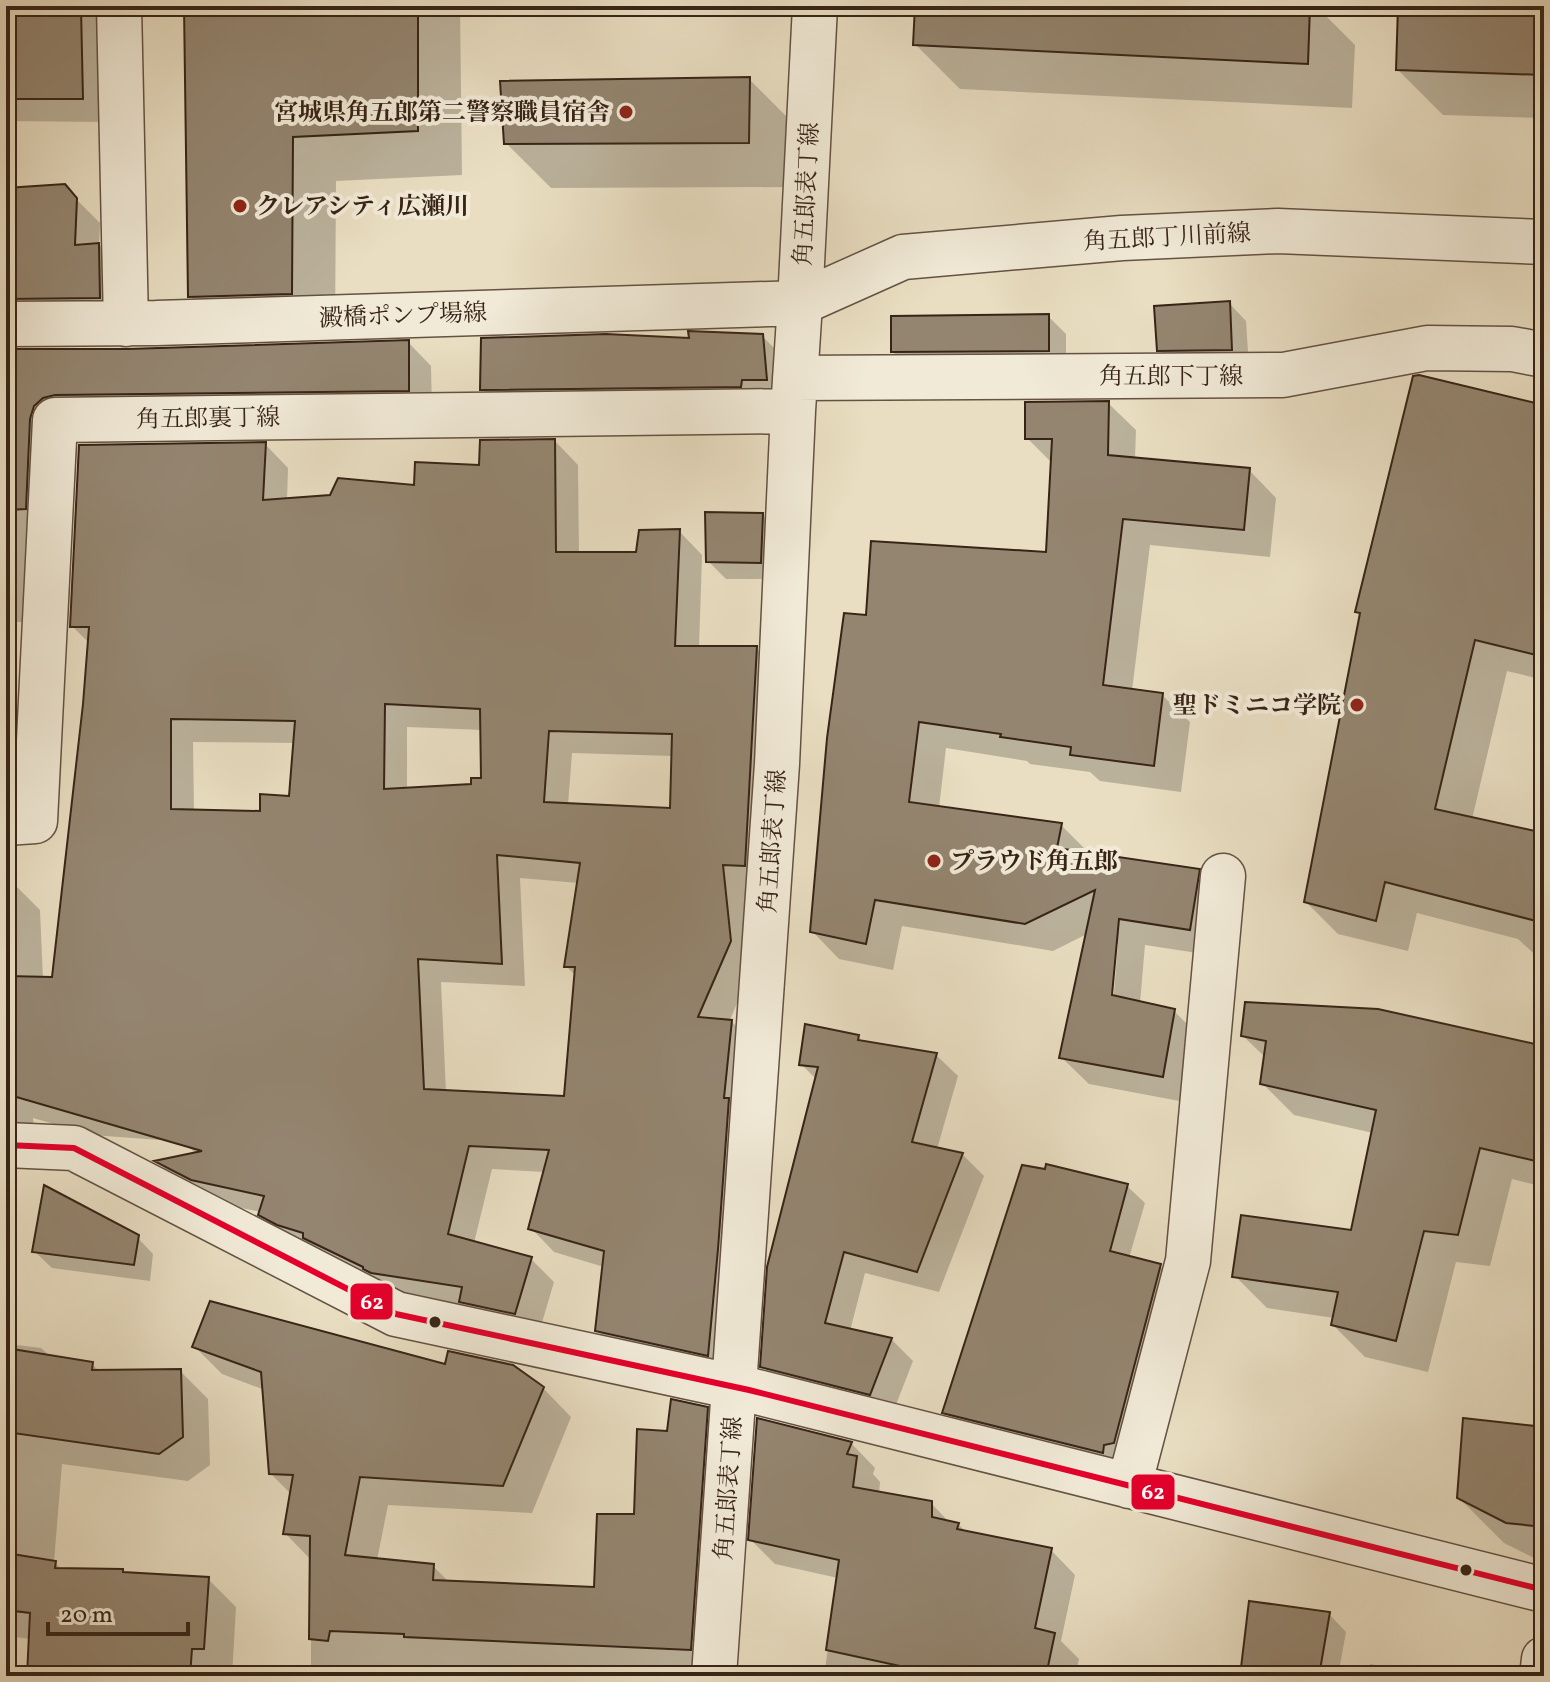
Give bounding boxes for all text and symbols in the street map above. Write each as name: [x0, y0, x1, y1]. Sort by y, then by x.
place label: 宮城県角五郎第二警察職員宿舎: [274, 97, 610, 131]
marker: 宮城県角五郎第二警察職員宿舎: [617, 103, 635, 121]
street label: 角五郎表丁線: [787, 121, 829, 267]
place label: クレアシティ広瀬川: [256, 191, 469, 225]
marker: クレアシティ広瀬川: [231, 197, 249, 215]
street label: 角五郎丁川前線: [1082, 218, 1252, 260]
street label: 澱橋ポンプ場線: [319, 297, 488, 337]
street label: 角五郎下丁線: [1099, 361, 1243, 395]
street label: 角五郎裏丁線: [136, 402, 280, 438]
place label: 聖ドミニコ学院: [1173, 690, 1341, 724]
marker: 聖ドミニコ学院: [1348, 696, 1366, 714]
street label: 角五郎表丁線: [752, 768, 796, 914]
place label: プラウド角五郎: [950, 846, 1118, 880]
marker: プラウド角五郎: [925, 852, 943, 870]
line badge: 62: [349, 1282, 394, 1321]
text: 62: [360, 1288, 384, 1319]
unlabelled marker: [427, 1314, 443, 1330]
street label: 角五郎表丁線: [708, 1415, 752, 1561]
line badge: 62: [1130, 1473, 1176, 1511]
text: 62: [1141, 1478, 1165, 1509]
unlabelled marker: [1458, 1562, 1474, 1578]
scale bar: [48, 1586, 188, 1636]
text: 20 m: [60, 1599, 113, 1633]

